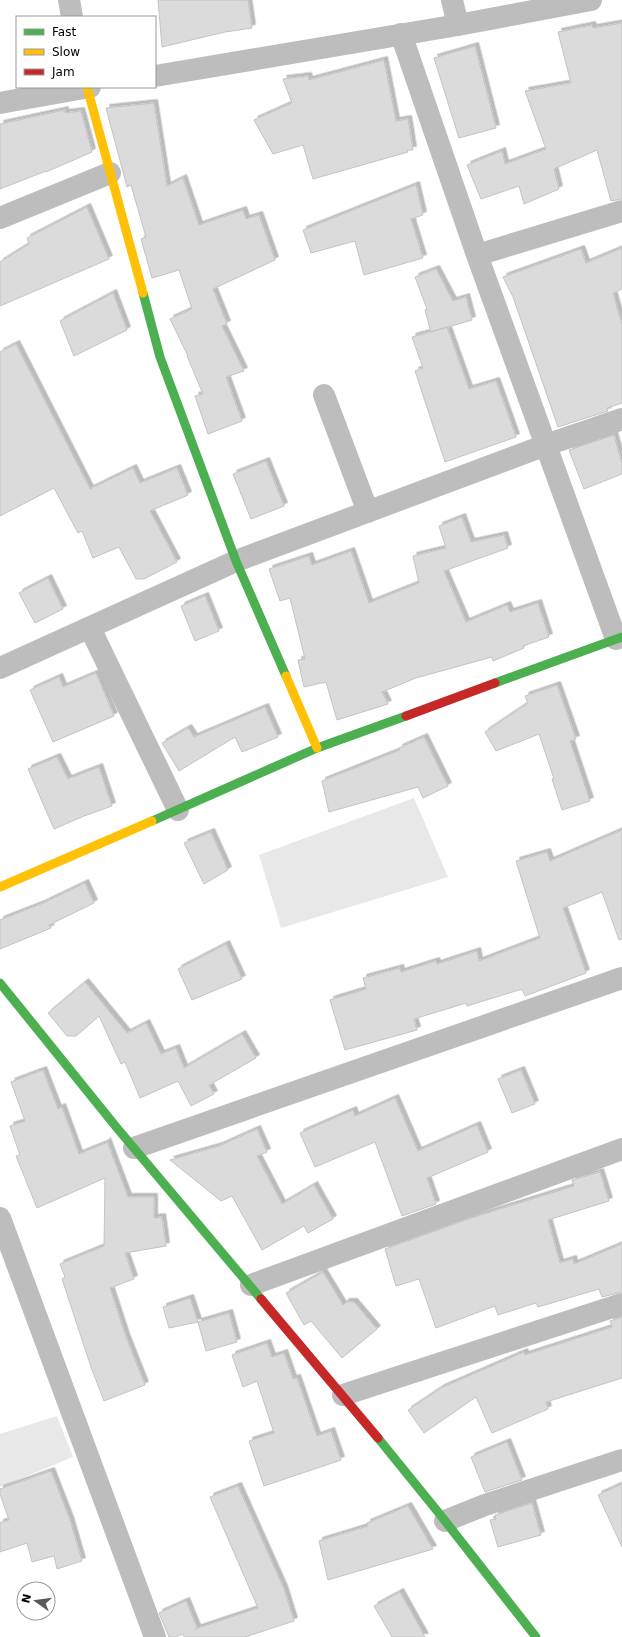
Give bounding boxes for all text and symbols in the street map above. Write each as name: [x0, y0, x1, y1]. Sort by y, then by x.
legend: [16, 16, 156, 88]
text: Fast: [52, 25, 76, 39]
text: Slow: [52, 45, 80, 59]
text: Jam: [51, 65, 75, 79]
north arrow: [16, 1581, 56, 1621]
text: N: [19, 1593, 34, 1605]

